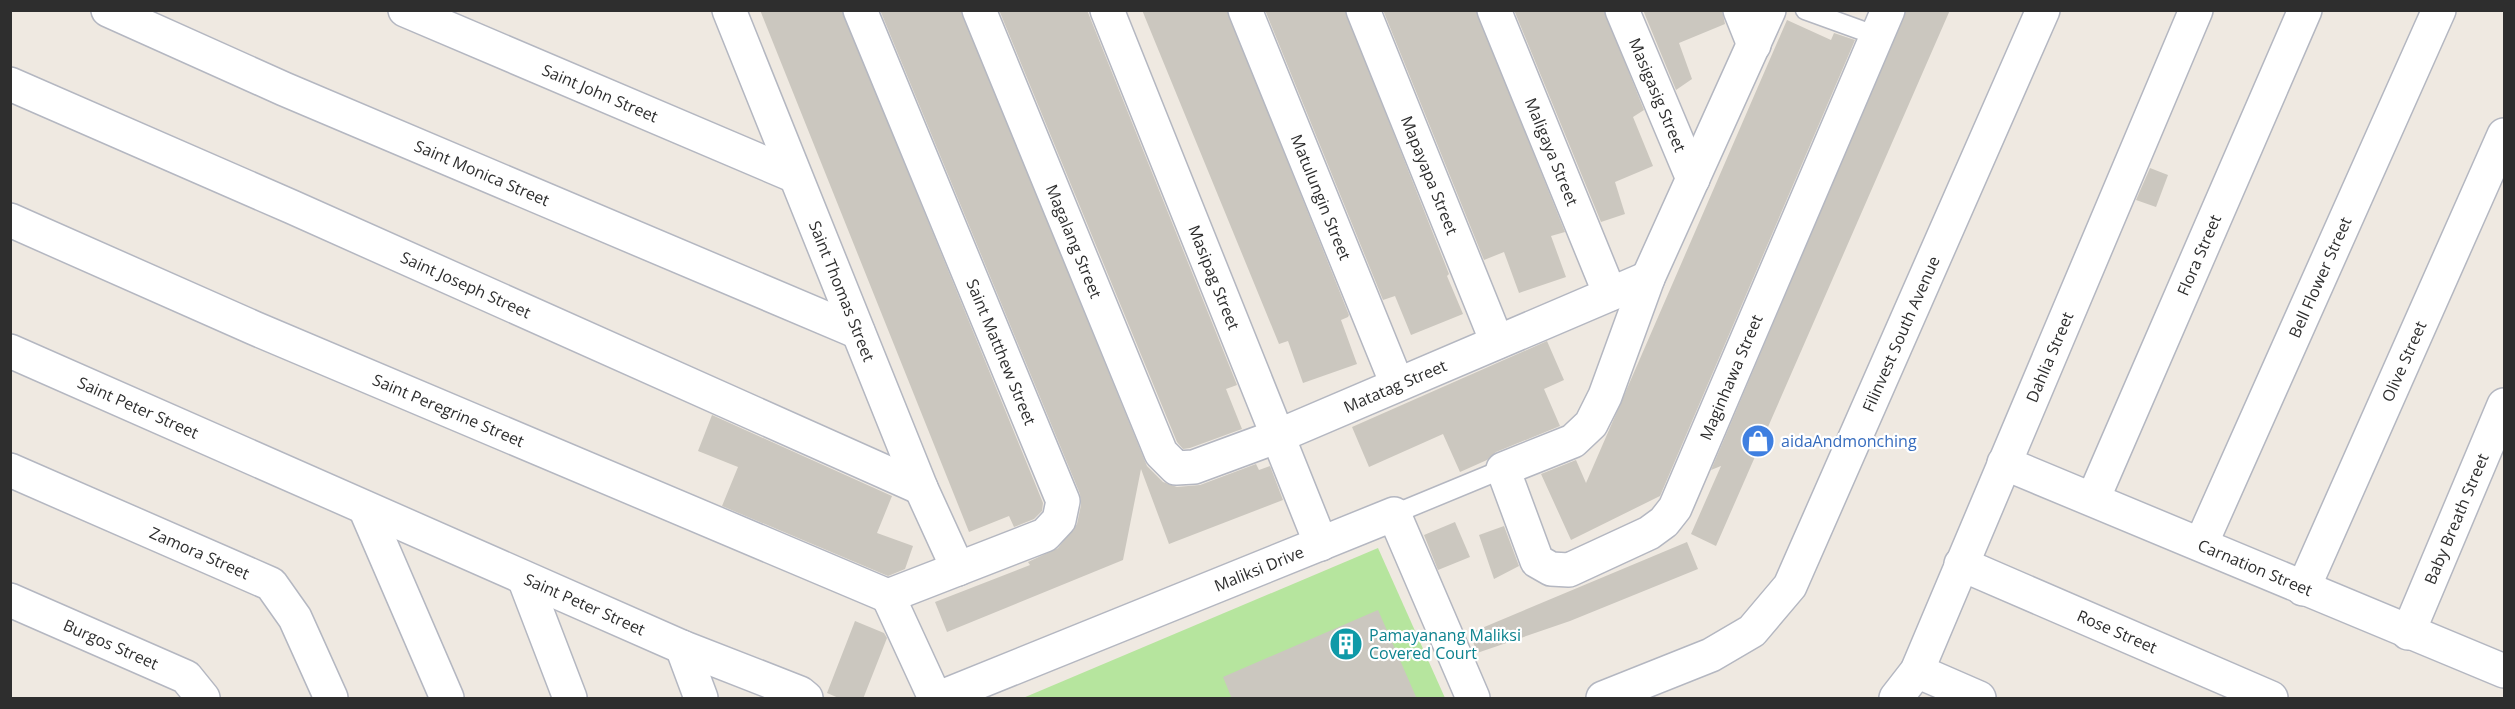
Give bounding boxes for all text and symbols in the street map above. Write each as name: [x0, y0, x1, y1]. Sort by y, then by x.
street label: Masigasig Street: [1624, 34, 1691, 155]
street label: Saint John Street: [539, 59, 662, 128]
street label: Maligaya Street: [1520, 94, 1584, 209]
street label: Mapayapa Street: [1396, 112, 1464, 238]
street label: Matulungin Street: [1286, 131, 1357, 264]
street label: Saint Monica Street: [411, 135, 553, 211]
street label: Magalang Street: [1041, 181, 1107, 302]
street label: Flora Street: [2172, 211, 2226, 299]
street label: Bell Flower Street: [2283, 213, 2357, 341]
street label: Saint Thomas Street: [804, 218, 880, 365]
street label: Masipag Street: [1183, 222, 1245, 333]
street label: Saint Joseph Street: [397, 246, 535, 323]
street label: Filinvest South Avenue: [1857, 252, 1945, 415]
street label: Saint Matthew Street: [961, 276, 1041, 429]
street label: Dahlia Street: [2021, 308, 2078, 406]
street label: Maginhawa Street: [1694, 311, 1768, 444]
street label: Olive Street: [2376, 317, 2431, 405]
street label: Matatag Street: [1340, 354, 1450, 418]
street label: Saint Peregrine Street: [369, 368, 528, 452]
street label: Saint Peter Street: [74, 371, 202, 444]
shop icon: aidaAndmonching: [1740, 423, 1776, 459]
place label: aidaAndmonching: [1781, 430, 1917, 452]
street label: Baby Breath Street: [2419, 450, 2494, 588]
street label: Zamora Street: [146, 521, 253, 584]
street label: Carnation Street: [2194, 534, 2316, 601]
street label: Maliksi Drive: [1211, 541, 1307, 597]
street label: Saint Peter Street: [521, 568, 649, 641]
street label: Rose Street: [2074, 604, 2161, 659]
street label: Burgos Street: [60, 614, 162, 675]
place label: Pamayanang Maliksi Covered Court: [1369, 624, 1521, 664]
building icon: Pamayanang Maliksi Covered Court: [1328, 626, 1364, 662]

